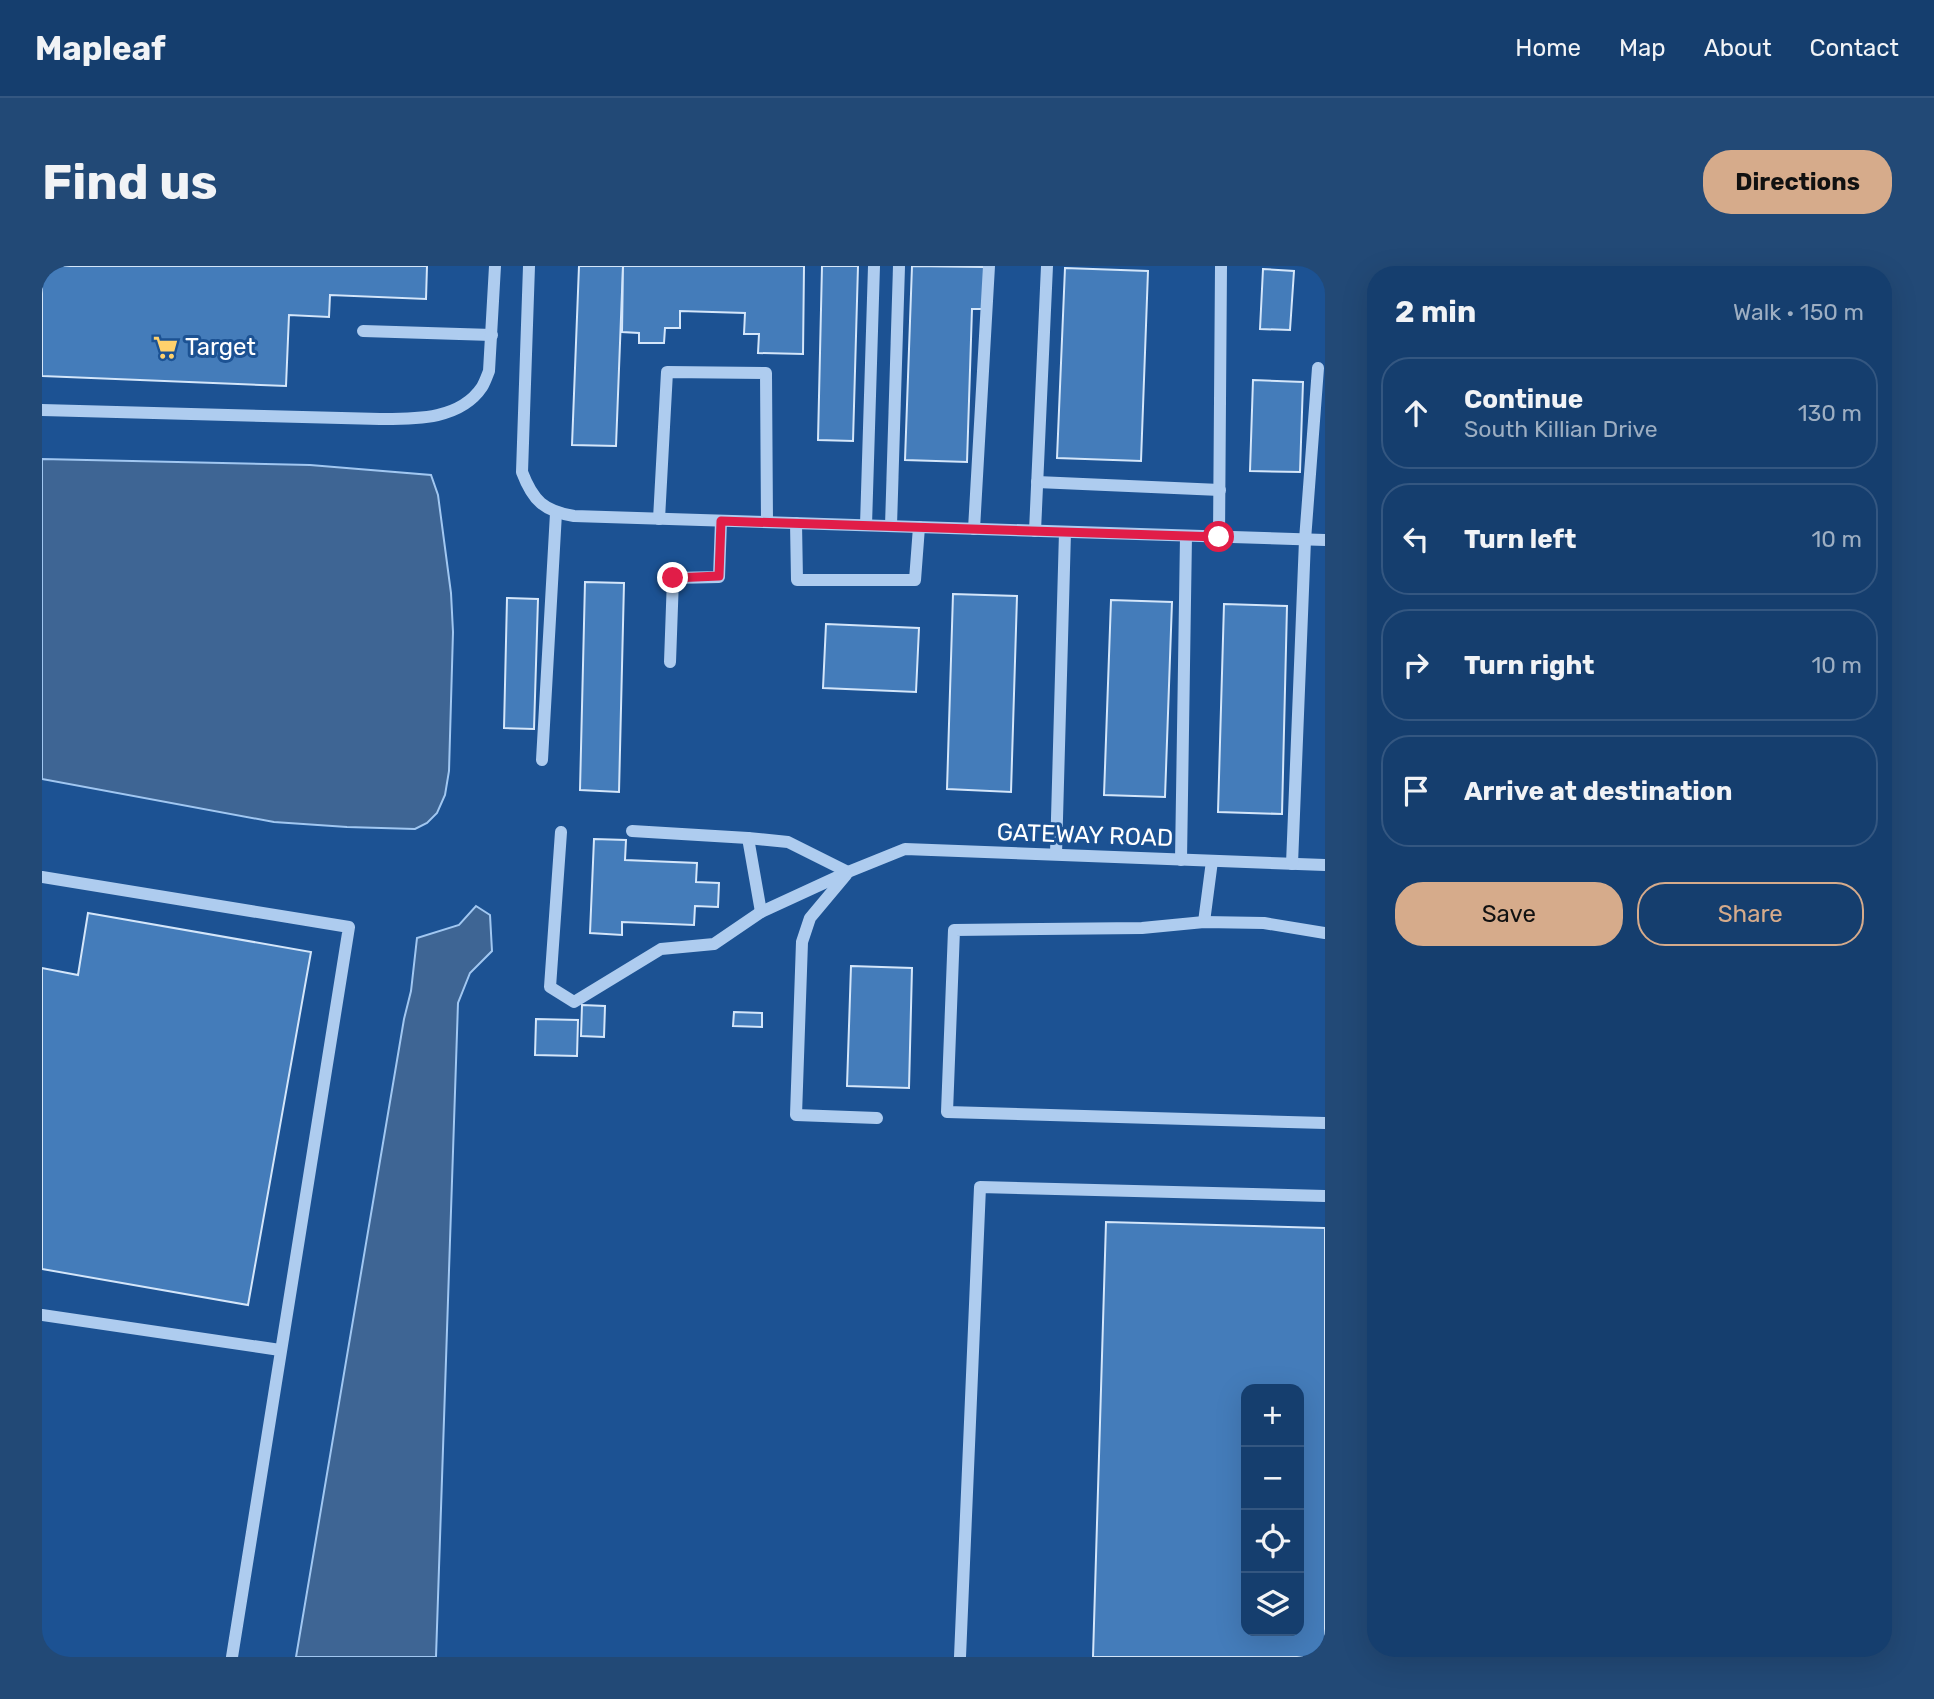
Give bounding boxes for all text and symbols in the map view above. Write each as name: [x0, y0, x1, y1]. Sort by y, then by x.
text: Mapleaf: [35, 29, 166, 68]
text: Home: [1515, 34, 1581, 62]
text: Map: [1619, 34, 1666, 62]
text: About: [1704, 34, 1772, 62]
text: Contact: [1810, 34, 1899, 62]
button: Directions: [1703, 150, 1892, 214]
text: Find us: [42, 153, 218, 211]
text: 2 min: [1395, 294, 1476, 330]
text: Walk · 150 m: [1733, 298, 1864, 326]
supermarket icon: Target: [151, 333, 179, 361]
place label: Target: [185, 333, 256, 361]
text: Continue: [1464, 384, 1583, 415]
icon: ahead: [1397, 394, 1435, 432]
text: 130 m: [1798, 399, 1862, 427]
text: South Killian Drive: [1464, 415, 1658, 443]
icon: left: [1397, 520, 1435, 558]
route start: [1203, 521, 1234, 552]
text: Turn left: [1464, 524, 1576, 555]
text: 10 m: [1811, 525, 1862, 553]
route end: [657, 562, 688, 593]
icon: right: [1397, 646, 1435, 684]
text: Turn right: [1464, 650, 1594, 681]
text: 10 m: [1811, 651, 1862, 679]
icon: arrive: [1397, 772, 1435, 810]
text: Arrive at destination: [1464, 776, 1732, 807]
street label: GATEWAY ROAD: [996, 818, 1174, 852]
button: Save: [1395, 882, 1623, 946]
button: Share: [1637, 882, 1864, 946]
map controls: [1241, 1384, 1304, 1636]
button: +: [1241, 1384, 1304, 1447]
button: −: [1241, 1447, 1304, 1510]
button: locate: [1241, 1510, 1304, 1573]
button: layers: [1241, 1573, 1304, 1636]

